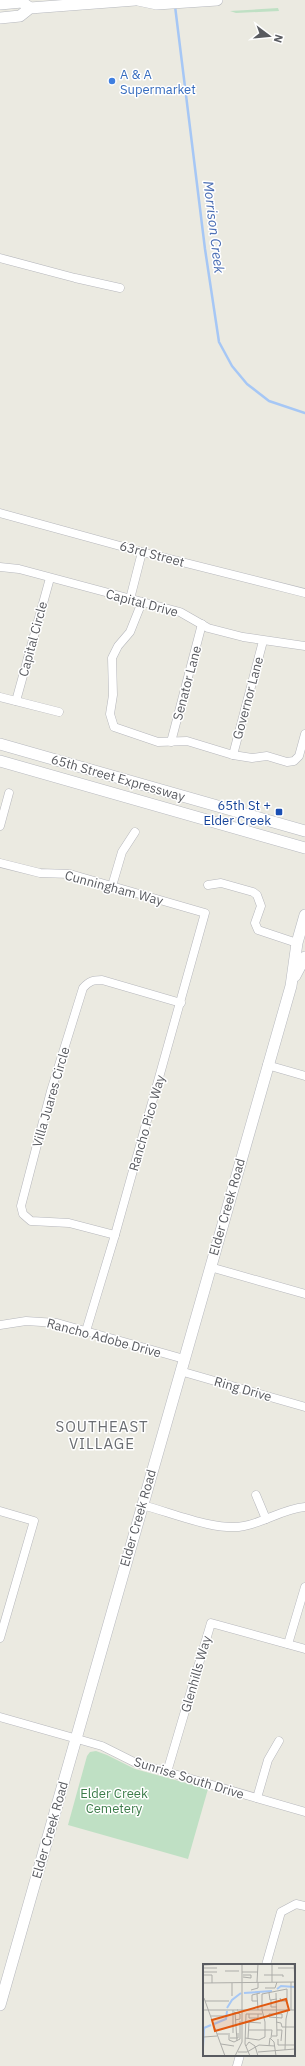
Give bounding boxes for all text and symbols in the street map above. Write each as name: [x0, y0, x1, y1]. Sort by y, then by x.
north arrow: [249, 16, 289, 56]
text: N: [271, 33, 286, 45]
place label: A & A Supermarket: [120, 66, 196, 98]
marker: A & A Supermarket: [107, 76, 117, 86]
water label: Morrison Creek: [199, 180, 229, 275]
street label: 63rd Street: [118, 537, 186, 571]
street label: Capital Drive: [104, 585, 180, 621]
street label: Capital Circle: [15, 600, 51, 678]
street label: Senator Lane: [169, 644, 205, 722]
street label: Governor Lane: [229, 655, 267, 741]
street label: 65th Street Expressway: [49, 751, 187, 805]
place label: 65th St + Elder Creek: [203, 797, 271, 829]
marker: 65th St + Elder Creek: [274, 807, 284, 817]
street label: Cunningham Way: [63, 867, 166, 909]
street label: Villa Juares Circle: [29, 1045, 73, 1149]
street label: Rancho Pico Way: [125, 1072, 169, 1173]
street label: Elder Creek Road: [205, 1156, 249, 1258]
street label: Rancho Adobe Drive: [45, 1315, 163, 1361]
street label: Ring Drive: [212, 1373, 274, 1405]
district label: SOUTHEAST VILLAGE: [55, 1417, 149, 1453]
street label: Elder Creek Road: [116, 1467, 160, 1569]
street label: Glenhills Way: [177, 1633, 215, 1714]
street label: Sunrise South Drive: [132, 1753, 246, 1803]
street label: Elder Creek Road: [28, 1779, 72, 1881]
park label: Elder Creek Cemetery: [80, 1785, 148, 1817]
inset map: [203, 1964, 295, 2056]

